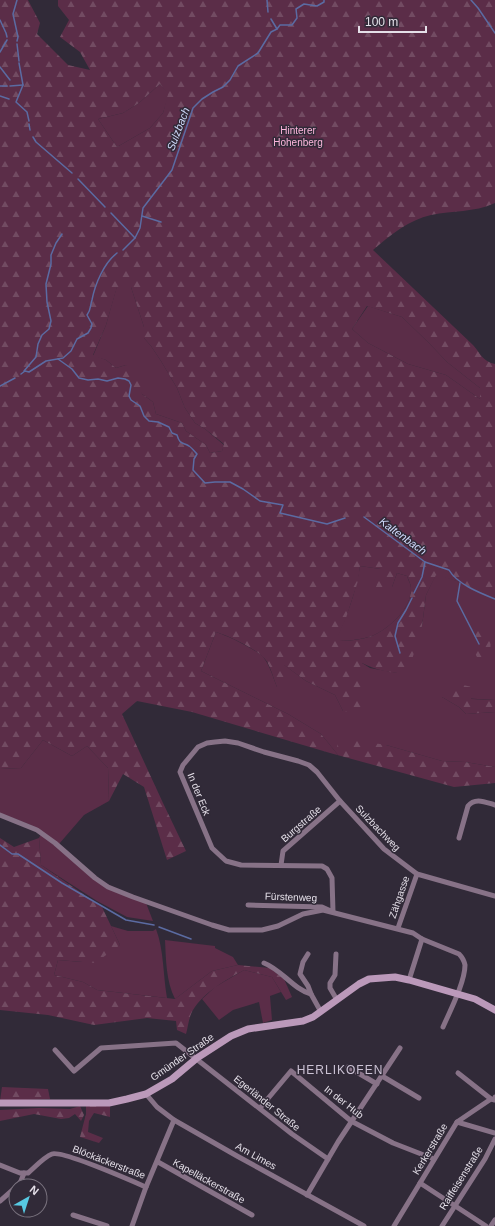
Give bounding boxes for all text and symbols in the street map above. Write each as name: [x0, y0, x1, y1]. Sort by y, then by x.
scale bar: [359, 8, 426, 34]
text: 100 m: [365, 15, 398, 29]
water label: Sulzbach: [164, 106, 192, 152]
park label: Hinterer Hohenberg: [273, 125, 323, 148]
water label: Kaltenbach: [377, 515, 429, 557]
street label: In der Eck: [185, 771, 213, 818]
street label: Burgstraße: [279, 803, 324, 844]
street label: Sulzbachweg: [353, 803, 403, 853]
street label: Zähgasse: [387, 874, 411, 920]
street label: Fürstenweg: [265, 891, 317, 903]
street label: Gmünder Straße: [148, 1031, 216, 1083]
district label: HERLIKOFEN: [297, 1063, 383, 1077]
street label: Egerländer Straße: [232, 1073, 303, 1133]
street label: In der Hub: [322, 1083, 366, 1121]
street label: Kerkerstraße: [410, 1121, 450, 1177]
street label: Am Limes: [234, 1140, 278, 1172]
street label: Blöckäckerstraße: [71, 1143, 147, 1181]
street label: Raiffeisenstraße: [437, 1144, 485, 1212]
street label: Kapelläckerstraße: [171, 1157, 247, 1206]
north arrow: [8, 1178, 48, 1218]
text: N: [27, 1183, 41, 1197]

